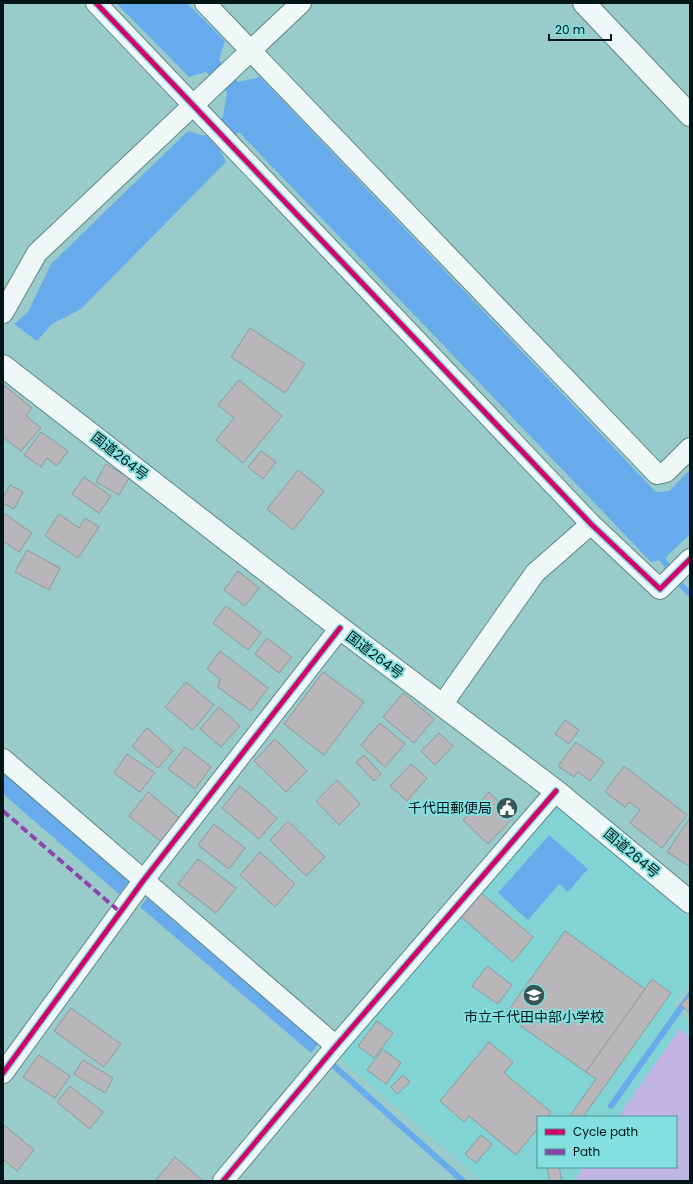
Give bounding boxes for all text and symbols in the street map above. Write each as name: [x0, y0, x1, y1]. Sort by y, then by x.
scale bar: [549, 16, 611, 42]
text: 20 m: [555, 21, 585, 38]
street label: 国道264号: [87, 427, 153, 485]
street label: 国道264号: [342, 627, 408, 683]
public building icon: 千代田郵便局: [494, 795, 520, 821]
place label: 千代田郵便局: [408, 798, 492, 818]
street label: 国道264号: [600, 824, 664, 882]
school or university icon: 市立千代田中部小学校: [521, 982, 547, 1008]
place label: 市立千代田中部小学校: [464, 1007, 604, 1027]
legend: [537, 1116, 677, 1168]
text: Cycle path: [573, 1123, 638, 1140]
text: Path: [573, 1143, 600, 1160]

